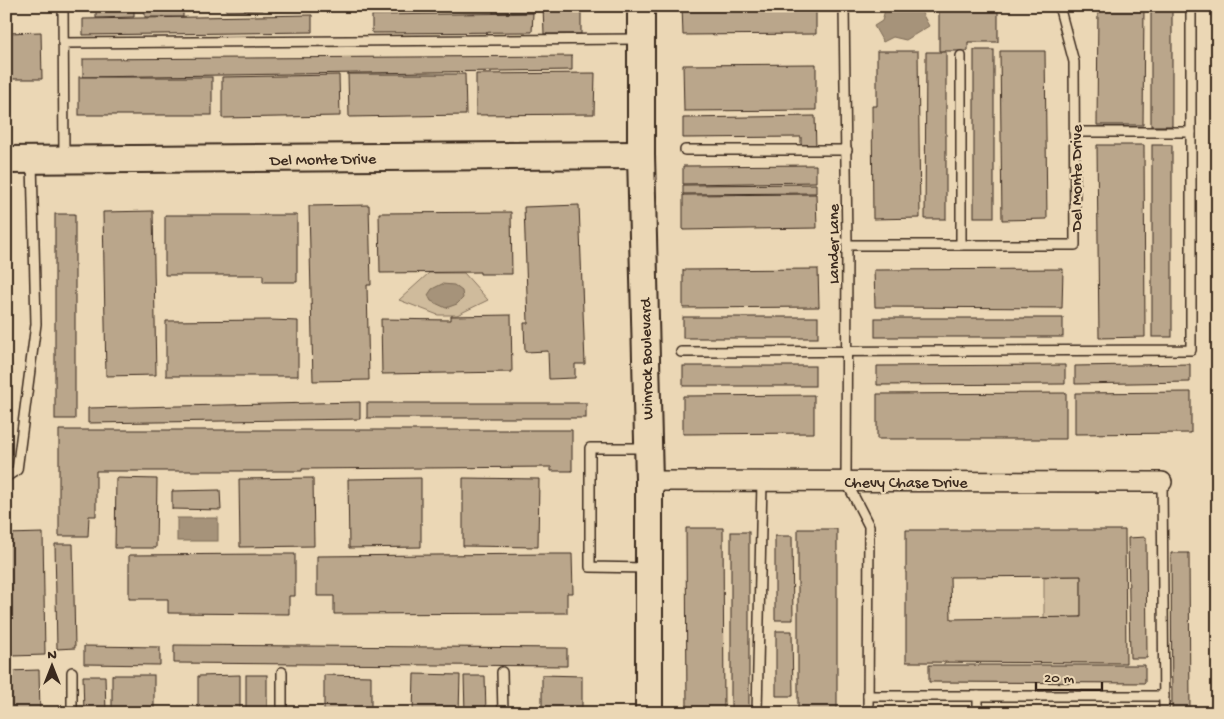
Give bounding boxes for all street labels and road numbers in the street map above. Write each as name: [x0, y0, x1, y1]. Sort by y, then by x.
street label: Del Monte Drive: [1069, 124, 1088, 232]
street label: Del Monte Drive: [269, 151, 377, 172]
street label: Lander Lane: [826, 203, 845, 284]
street label: Winrock Boulevard: [638, 296, 659, 420]
street label: Chevy Chase Drive: [844, 475, 968, 494]

